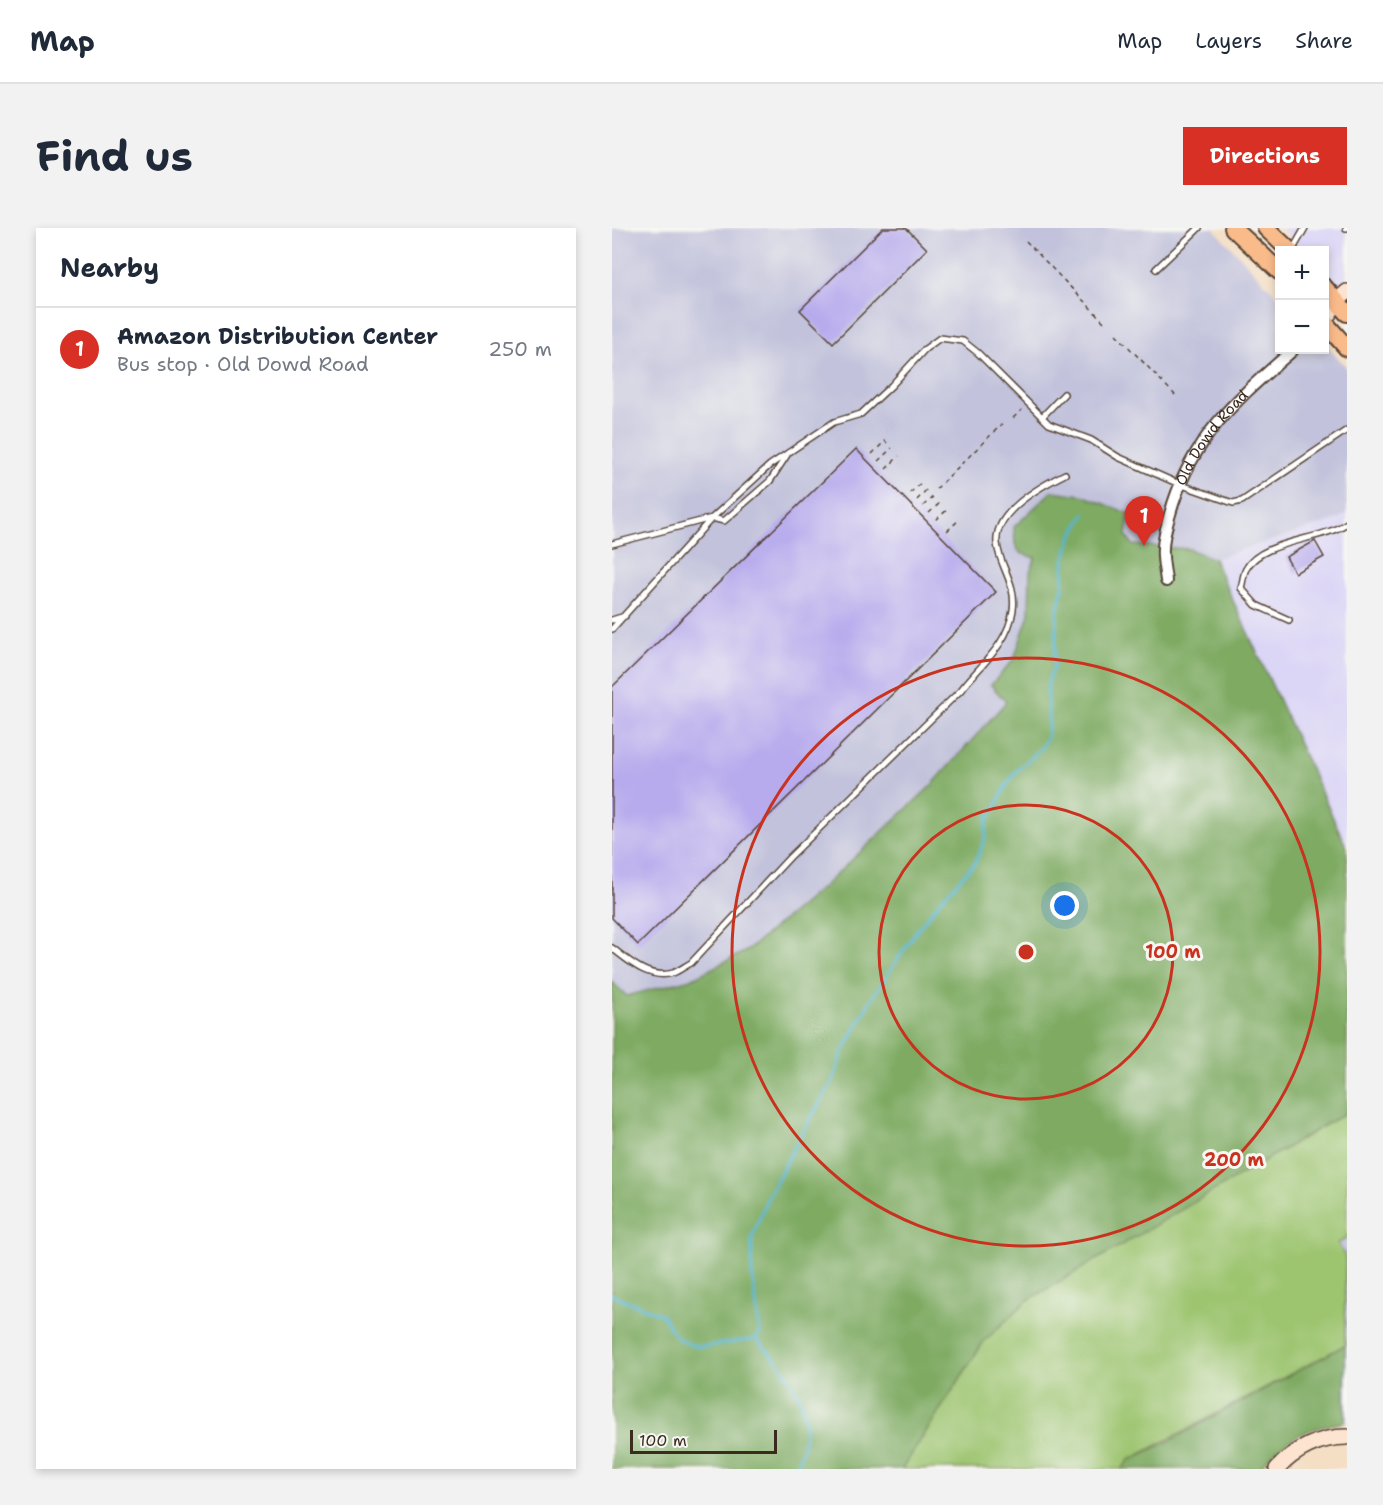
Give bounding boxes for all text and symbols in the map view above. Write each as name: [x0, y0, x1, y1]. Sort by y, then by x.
text: Map: [30, 22, 95, 60]
text: Map: [1117, 27, 1162, 55]
text: Layers: [1195, 27, 1262, 55]
text: Share: [1295, 27, 1353, 55]
button: Directions: [1183, 127, 1347, 185]
text: Find us: [36, 128, 193, 184]
map controls: [1275, 246, 1329, 354]
button: +: [1275, 246, 1329, 300]
text: Nearby: [60, 250, 159, 285]
button: −: [1275, 300, 1329, 354]
text: Amazon Distribution Center: [117, 322, 438, 351]
text: 1: [75, 336, 84, 362]
text: 250 m: [488, 336, 552, 362]
text: Bus stop · Old Dowd Road: [117, 351, 369, 377]
street label: Old Dowd Road: [1171, 385, 1253, 489]
pin: 1: [1124, 496, 1164, 546]
your location: [1050, 891, 1079, 920]
text: 100 m: [1145, 940, 1201, 964]
centre of rings: [1016, 942, 1036, 962]
text: 200 m: [1204, 1148, 1265, 1172]
scale bar: [630, 1427, 777, 1454]
text: 100 m: [639, 1430, 687, 1451]

